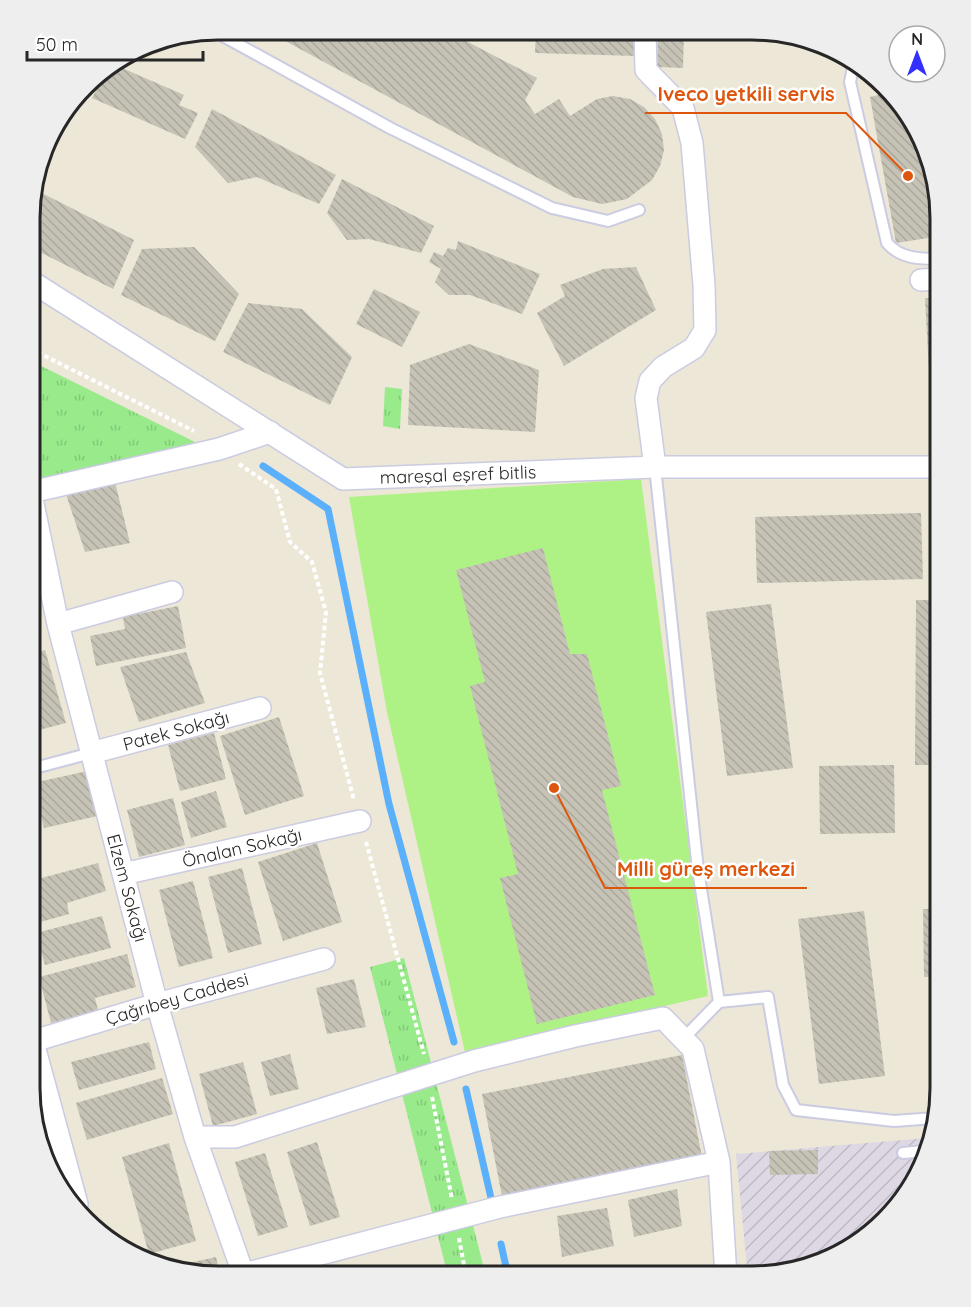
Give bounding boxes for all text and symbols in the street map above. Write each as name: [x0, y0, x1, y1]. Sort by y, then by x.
scale bar: [27, 24, 202, 62]
north arrow: [887, 24, 947, 84]
text: N: [911, 29, 923, 49]
text: 50 m: [36, 33, 78, 56]
callout: Iveco yetkili servis: [645, 75, 846, 113]
text: Iveco yetkili servis: [657, 81, 835, 106]
street label: mareşal eşref bitlis: [379, 460, 537, 489]
street label: Patek Sokağı: [120, 705, 231, 756]
street label: Önalan Sokağı: [180, 823, 304, 872]
street label: Elzem Sokağı: [102, 831, 153, 944]
callout: Milli güreş merkezi: [605, 850, 807, 888]
text: Milli güreş merkezi: [617, 856, 795, 881]
street label: Çağrıbey Caddesi: [103, 967, 251, 1030]

